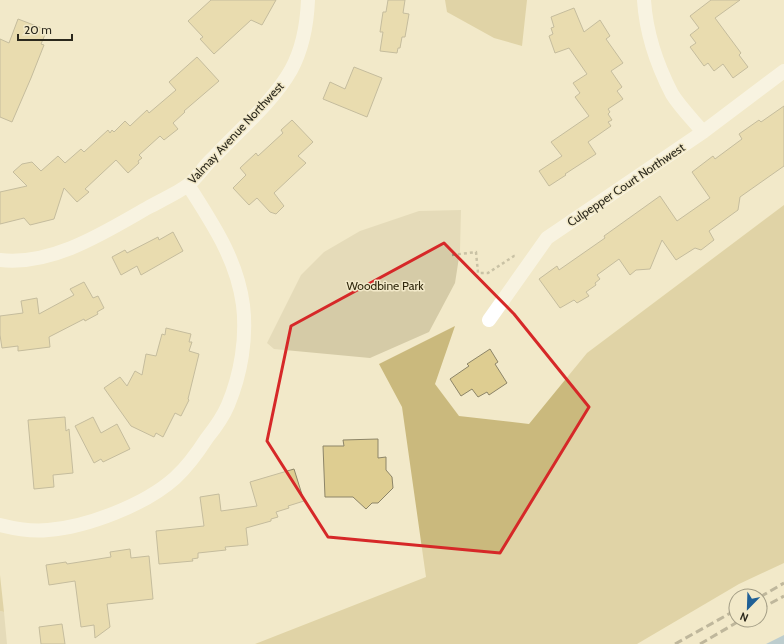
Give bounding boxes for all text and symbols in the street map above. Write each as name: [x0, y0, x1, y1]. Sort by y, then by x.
scale bar: [18, 16, 72, 42]
text: 20 m: [24, 22, 52, 37]
street label: Valmay Avenue Northwest: [184, 79, 287, 187]
street label: Culpepper Court Northwest: [564, 140, 687, 230]
park label: Woodbine Park: [346, 278, 424, 293]
north arrow: [728, 588, 768, 628]
text: N: [738, 609, 750, 625]

